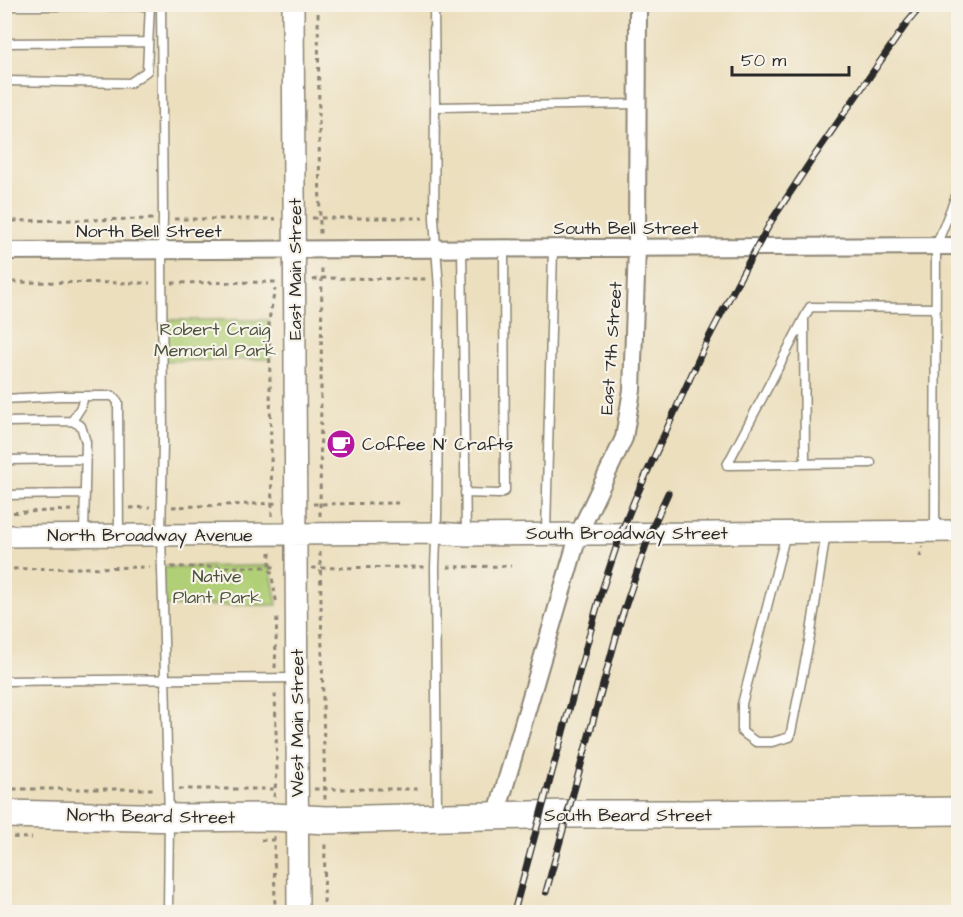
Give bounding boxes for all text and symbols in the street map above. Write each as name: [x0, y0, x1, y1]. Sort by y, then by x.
scale bar: [732, 39, 849, 77]
text: 50 m: [741, 48, 786, 73]
street label: East Main Street: [283, 197, 308, 340]
street label: South Bell Street: [553, 216, 699, 241]
street label: North Bell Street: [76, 219, 223, 244]
street label: East 7th Street: [594, 280, 629, 415]
park label: Robert Craig Memorial Park: [154, 317, 276, 363]
cafe icon: Coffee N' Crafts: [325, 428, 357, 460]
place label: Coffee N' Crafts: [362, 432, 513, 457]
street label: South Broadway Street: [526, 521, 729, 547]
street label: North Broadway Avenue: [47, 523, 253, 549]
park label: Native Plant Park: [173, 564, 261, 610]
street label: West Main Street: [285, 648, 310, 797]
street label: North Beard Street: [67, 803, 236, 830]
street label: South Beard Street: [544, 803, 713, 828]

